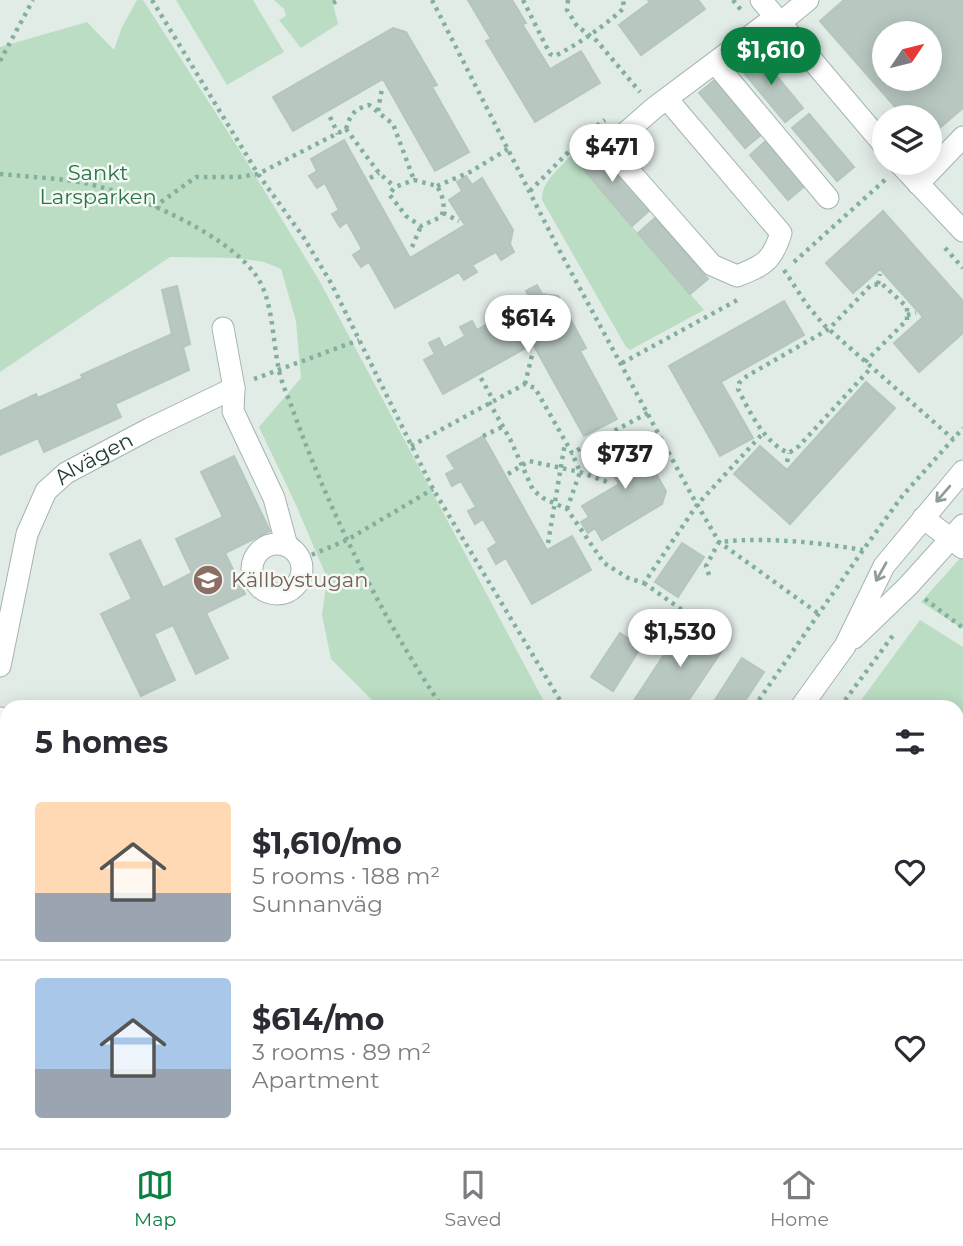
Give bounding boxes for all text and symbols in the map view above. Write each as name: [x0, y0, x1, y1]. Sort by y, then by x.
north arrow: [872, 21, 942, 91]
map controls: [872, 21, 942, 175]
pin: $1,610: [714, 28, 828, 87]
text: $1,610: [737, 36, 805, 64]
button: layers: [872, 105, 942, 175]
pin: $471: [571, 124, 653, 184]
text: $471: [585, 133, 639, 161]
park label: Sankt Larsparken: [39, 160, 157, 209]
pin: $614: [487, 296, 569, 355]
text: $614: [501, 304, 555, 332]
street label: Alvägen: [49, 427, 137, 490]
pin: $737: [584, 432, 666, 491]
text: $737: [597, 440, 653, 468]
one-way arrow: [935, 485, 951, 503]
one-way arrow: [874, 561, 888, 582]
school or university icon: Källbystugan: [191, 563, 225, 597]
place label: Källbystugan: [231, 567, 368, 592]
pin: $1,530: [623, 610, 737, 669]
text: $1,530: [644, 618, 716, 646]
icon: filters: [891, 723, 929, 761]
text: 5 homes: [35, 724, 168, 761]
text: $1,610/mo: [252, 825, 402, 862]
icon: home: [91, 830, 175, 914]
icon: heart: [891, 853, 929, 891]
text: 5 rooms · 188 m²: [252, 862, 440, 890]
text: Sunnanväg: [252, 890, 383, 918]
text: $614/mo: [252, 1001, 384, 1038]
icon: home: [91, 1006, 175, 1090]
icon: heart: [891, 1029, 929, 1067]
text: 3 rooms · 89 m²: [252, 1038, 431, 1066]
text: Apartment: [252, 1066, 380, 1094]
tab: Map: [134, 1166, 176, 1231]
tab: Saved: [445, 1166, 502, 1231]
tab: Home: [770, 1166, 829, 1231]

